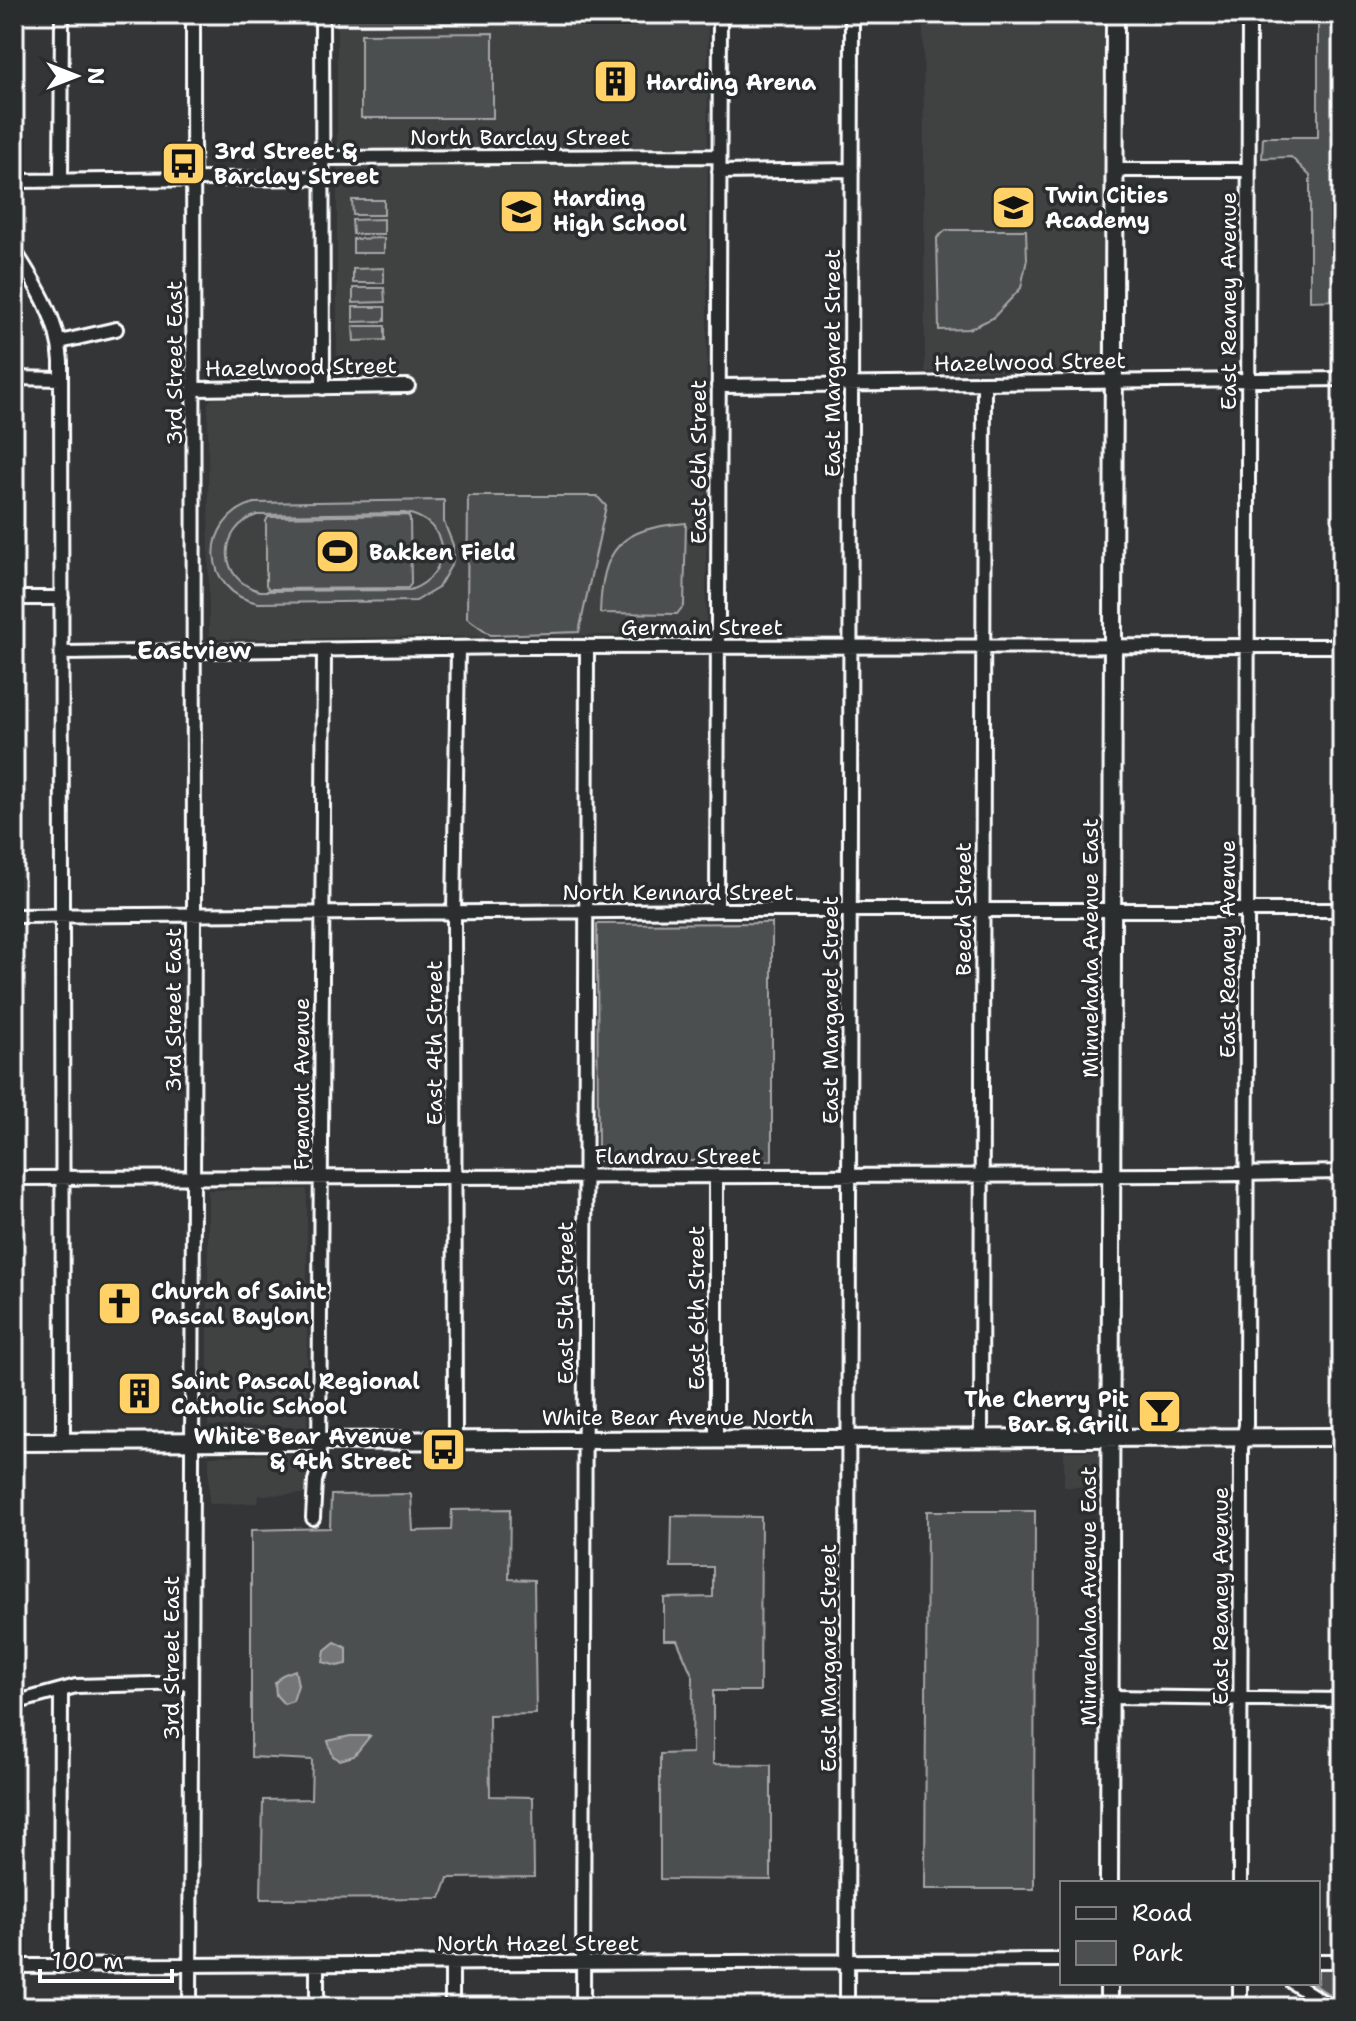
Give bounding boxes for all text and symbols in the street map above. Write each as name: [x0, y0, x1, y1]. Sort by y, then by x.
north arrow: [36, 36, 116, 116]
building icon: Harding Arena: [591, 58, 639, 106]
text: N: [81, 67, 110, 85]
place label: Harding Arena: [646, 68, 816, 97]
street label: North Barclay Street: [410, 123, 630, 152]
place label: 3rd Street & Barclay Street: [214, 137, 379, 191]
bus stop icon: 3rd Street & Barclay Street: [159, 140, 207, 188]
place label: Twin Cities Academy: [1045, 181, 1168, 235]
place label: Harding High School: [553, 184, 687, 238]
school or university icon: Twin Cities Academy: [990, 184, 1038, 232]
school or university icon: Harding High School: [498, 187, 546, 235]
street label: East Reaney Avenue: [1214, 192, 1243, 410]
street label: East Margaret Street: [818, 249, 847, 477]
street label: 3rd Street East: [160, 281, 189, 445]
street label: Hazelwood Street: [934, 346, 1126, 378]
street label: Hazelwood Street: [205, 351, 397, 383]
street label: East 6th Street: [684, 380, 713, 544]
sports icon: Bakken Field: [314, 528, 362, 576]
place label: Bakken Field: [369, 538, 516, 567]
street label: Germain Street: [621, 613, 783, 642]
district label: Eastview: [137, 635, 251, 667]
street label: Minnehaha Avenue East: [1076, 818, 1105, 1078]
street label: East Reaney Avenue: [1213, 840, 1242, 1058]
street label: Beech Street: [949, 842, 978, 976]
street label: North Kennard Street: [562, 878, 794, 907]
street label: East Margaret Street: [816, 896, 845, 1124]
street label: 3rd Street East: [159, 928, 188, 1092]
street label: East 4th Street: [420, 960, 449, 1126]
street label: Fremont Avenue: [287, 998, 316, 1170]
street label: Flandrau Street: [595, 1142, 761, 1171]
street label: East 5th Street: [551, 1221, 580, 1385]
street label: East 6th Street: [682, 1226, 711, 1390]
place label: Church of Saint Pascal Baylon: [151, 1277, 327, 1331]
church icon: Church of Saint Pascal Baylon: [96, 1280, 144, 1328]
place label: Saint Pascal Regional Catholic School: [171, 1367, 420, 1421]
building icon: Saint Pascal Regional Catholic School: [116, 1370, 164, 1418]
place label: The Cherry Pit Bar & Grill: [964, 1385, 1129, 1439]
bar icon: The Cherry Pit Bar & Grill: [1136, 1388, 1184, 1436]
street label: White Bear Avenue North: [542, 1403, 814, 1432]
place label: White Bear Avenue & 4th Street: [194, 1422, 412, 1476]
bus stop icon: White Bear Avenue & 4th Street: [419, 1425, 467, 1473]
street label: Minnehaha Avenue East: [1074, 1466, 1103, 1726]
street label: East Reaney Avenue: [1206, 1487, 1235, 1705]
street label: East Margaret Street: [814, 1544, 843, 1772]
street label: 3rd Street East: [157, 1576, 186, 1740]
legend: [1060, 1881, 1320, 1985]
text: Road: [1132, 1897, 1192, 1929]
street label: North Hazel Street: [437, 1929, 639, 1958]
scale bar: [40, 1933, 172, 1983]
text: Park: [1132, 1937, 1184, 1969]
text: 100 m: [52, 1945, 124, 1977]

